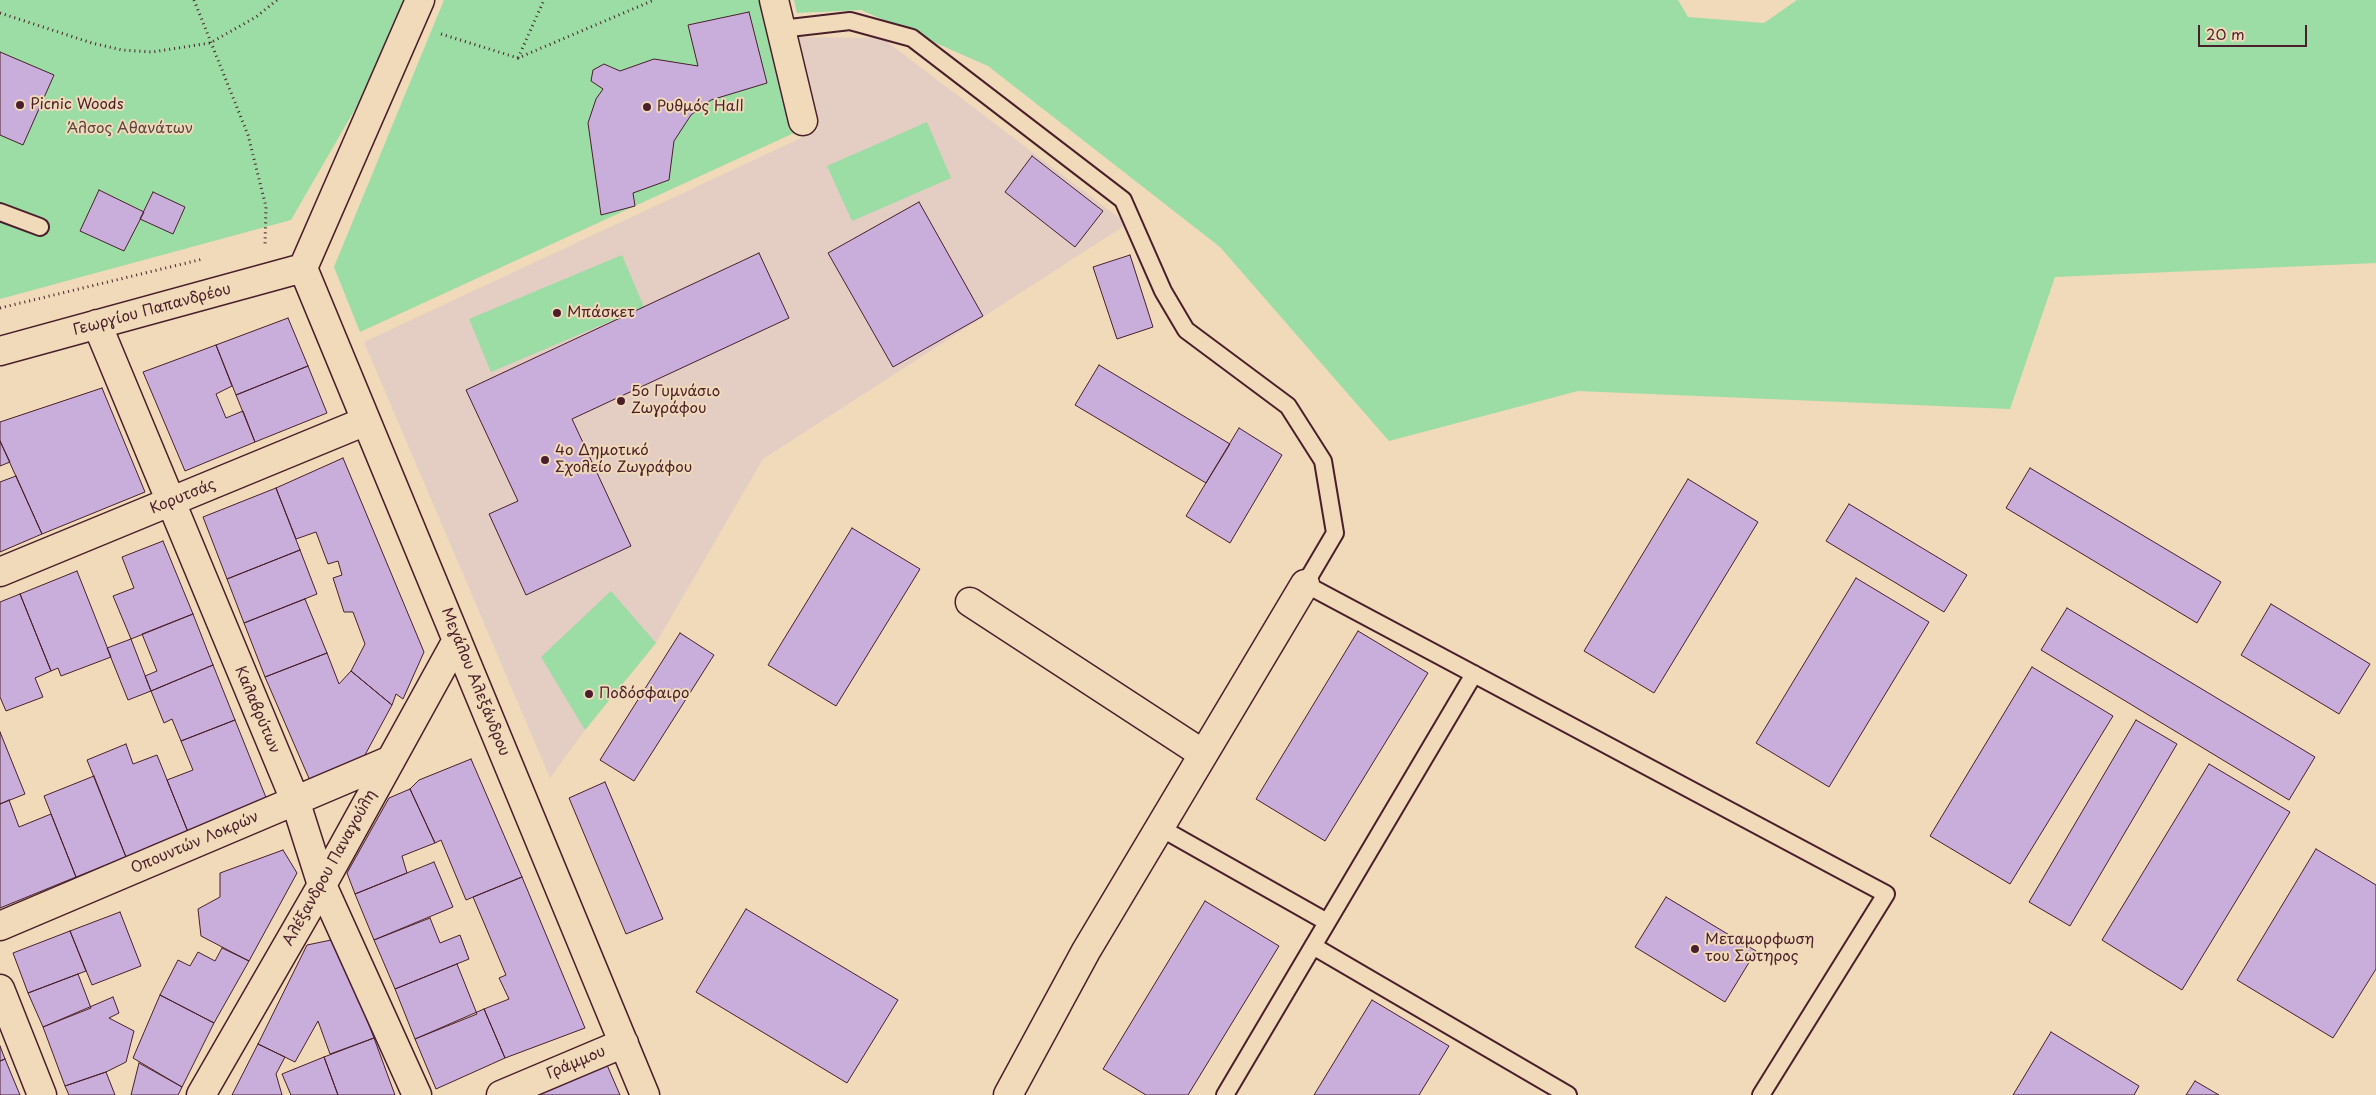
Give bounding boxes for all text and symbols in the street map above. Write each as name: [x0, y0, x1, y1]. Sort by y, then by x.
scale bar: [2201, 15, 2310, 47]
text: 20 m: [2206, 22, 2245, 45]
place label: Picnic Woods: [30, 96, 123, 114]
place label: Ρυθμός Hall: [657, 98, 743, 116]
marker: Picnic Woods: [14, 99, 26, 111]
marker: Ρυθμός Hall: [641, 101, 653, 113]
park label: Άλσος Αθανάτων: [67, 120, 193, 138]
street label: Γεωργίου Παπανδρέου: [71, 280, 233, 340]
place label: Μπάσκετ: [567, 304, 635, 322]
marker: Μπάσκετ: [551, 307, 563, 319]
place label: 5ο Γυμνάσιο Ζωγράφου: [631, 383, 720, 418]
marker: 5ο Γυμνάσιο Ζωγράφου: [615, 395, 627, 407]
place label: 4ο Δημοτικό Σχολείο Ζωγράφου: [555, 442, 692, 477]
marker: 4ο Δημοτικό Σχολείο Ζωγράφου: [539, 454, 551, 466]
street label: Κορυτσάς: [148, 476, 218, 518]
street label: Μεγάλου Αλεξάνδρου: [437, 605, 513, 759]
street label: Καλαβρύτων: [231, 664, 283, 756]
place label: Ποδόσφαιρο: [599, 685, 689, 703]
marker: Ποδόσφαιρο: [583, 688, 595, 700]
street label: Αλέξανδρου Παναγούλη: [280, 787, 380, 949]
street label: Οπουντών Λοκρών: [128, 808, 262, 878]
place label: Μεταμορφωση του Σωτηρος: [1705, 931, 1814, 966]
marker: Μεταμορφωση του Σωτηρος: [1689, 943, 1701, 955]
street label: Γράμμου: [544, 1043, 608, 1083]

